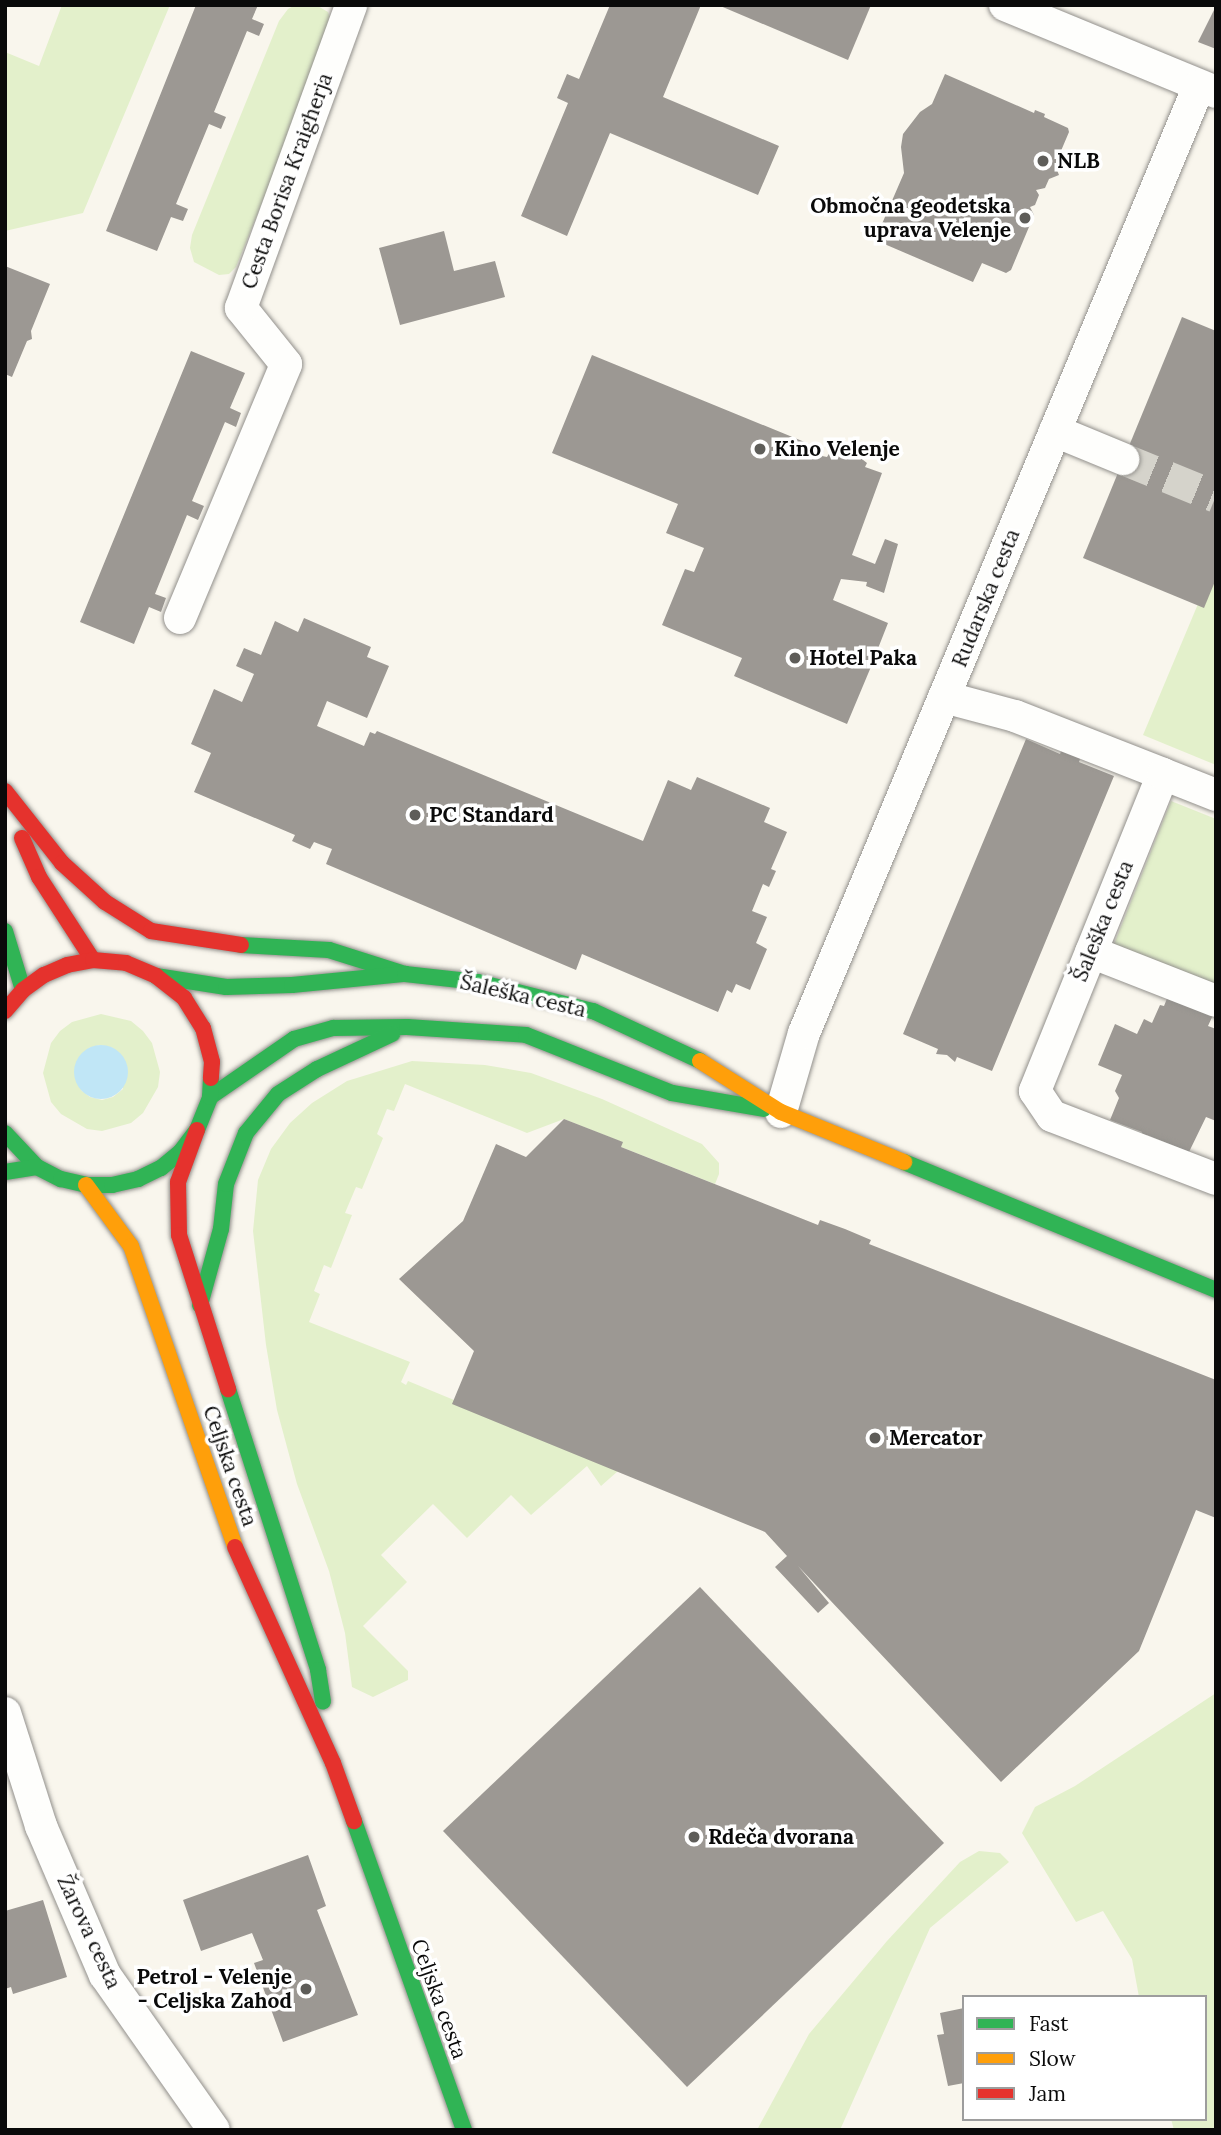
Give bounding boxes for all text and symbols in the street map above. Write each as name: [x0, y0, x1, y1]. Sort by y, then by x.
street label: Cesta Borisa Kraigherja: [236, 69, 338, 293]
place label: NLB: [1057, 148, 1100, 174]
marker: NLB: [1035, 153, 1051, 169]
place label: Območna geodetska uprava Velenje: [810, 193, 1011, 243]
marker: Območna geodetska uprava Velenje: [1017, 210, 1033, 226]
place label: Kino Velenje: [774, 436, 900, 462]
marker: Kino Velenje: [752, 441, 768, 457]
street label: Rudarska cesta: [947, 525, 1025, 671]
place label: Hotel Paka: [809, 645, 917, 671]
marker: Hotel Paka: [787, 650, 803, 666]
place label: PC Standard: [429, 802, 554, 828]
marker: PC Standard: [407, 807, 423, 823]
street label: Šaleška cesta: [1067, 857, 1139, 985]
street label: Šaleška cesta: [458, 969, 588, 1023]
street label: Celjska cesta: [198, 1402, 262, 1530]
place label: Mercator: [889, 1425, 983, 1451]
marker: Mercator: [867, 1430, 883, 1446]
place label: Rdeča dvorana: [708, 1824, 854, 1850]
marker: Rdeča dvorana: [686, 1829, 702, 1845]
street label: Žarova cesta: [52, 1871, 126, 1993]
street label: Celjska cesta: [406, 1936, 472, 2062]
place label: Petrol - Velenje - Celjska Zahod: [136, 1964, 292, 2014]
marker: Petrol - Velenje - Celjska Zahod: [298, 1981, 314, 1997]
legend: [962, 1995, 1207, 2121]
text: Fast: [1029, 2010, 1068, 2037]
text: Slow: [1029, 2045, 1076, 2072]
text: Jam: [1029, 2080, 1066, 2107]

